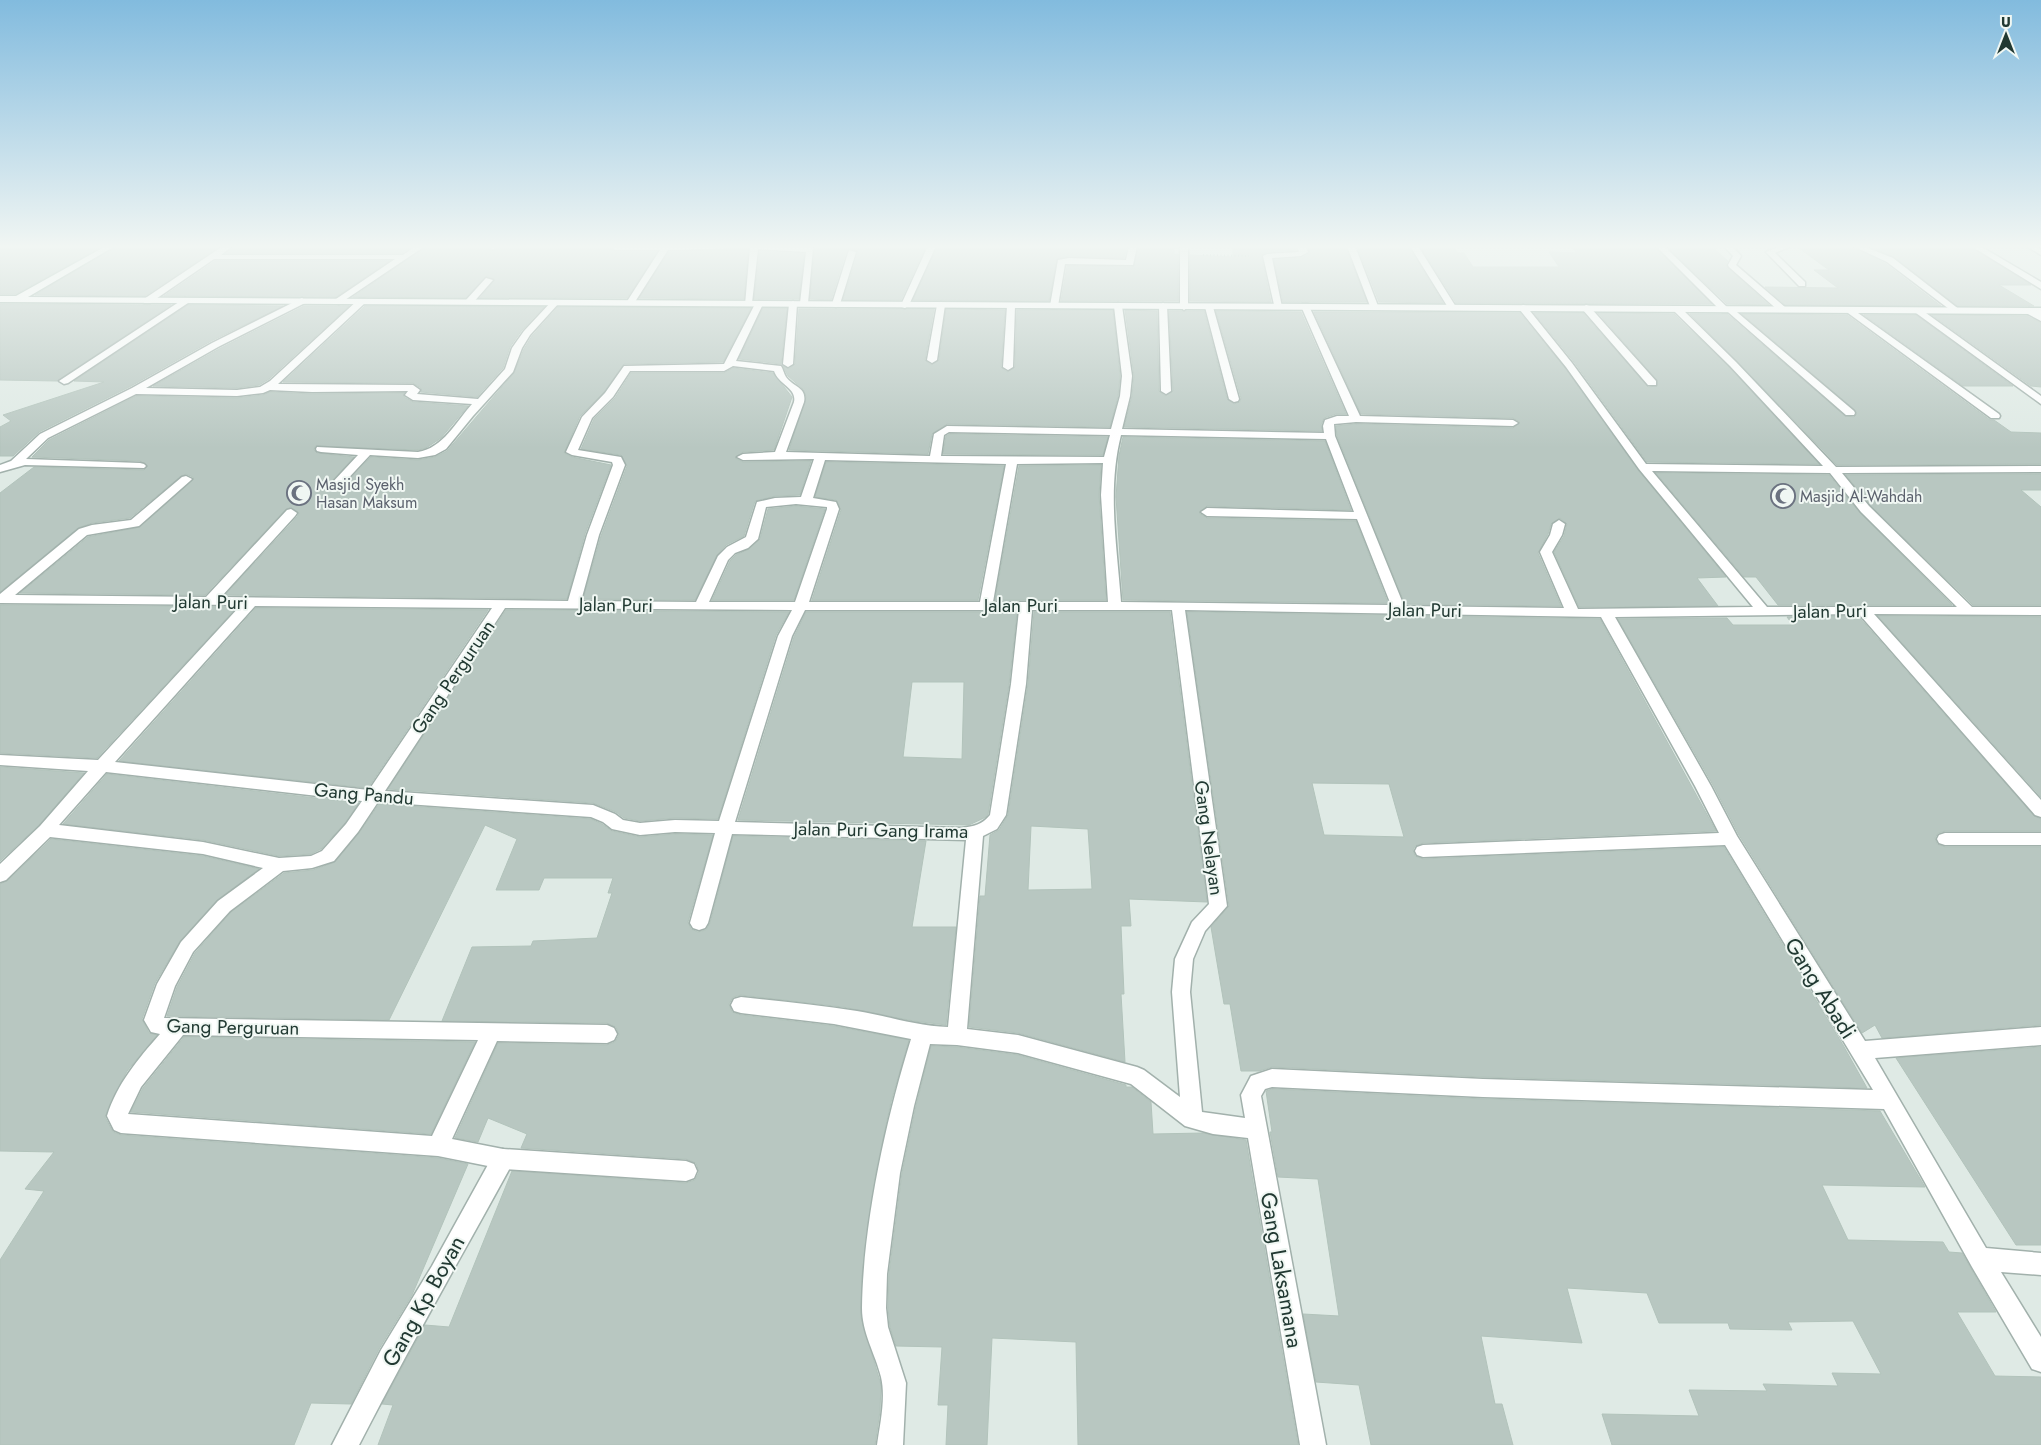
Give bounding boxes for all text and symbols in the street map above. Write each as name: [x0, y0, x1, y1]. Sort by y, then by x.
north arrow: [1981, 10, 2031, 60]
text: U: [2001, 12, 2011, 32]
place label: Masjid Syekh Hasan Maksum: [316, 473, 418, 514]
mosque icon: Masjid Syekh Hasan Maksum: [286, 480, 312, 506]
mosque icon: Masjid Al-Wahdah: [1770, 483, 1796, 509]
place label: Masjid Al-Wahdah: [1800, 485, 1922, 508]
street label: Jalan Puri: [171, 588, 248, 616]
street label: Jalan Puri: [576, 591, 653, 619]
street label: Jalan Puri: [981, 592, 1058, 619]
street label: Jalan Puri: [1385, 596, 1462, 624]
street label: Jalan Puri: [1790, 597, 1867, 625]
street label: Gang Perguruan: [405, 614, 501, 740]
street label: Gang Pandu: [313, 776, 415, 812]
street label: Gang Nelayan: [1188, 779, 1230, 897]
street label: Jalan Puri Gang Irama: [790, 815, 969, 845]
street label: Gang Abadi: [1777, 931, 1865, 1045]
street label: Gang Perguruan: [166, 1012, 300, 1042]
street label: Gang Laksamana: [1253, 1190, 1311, 1350]
street label: Gang Kp Boyan: [374, 1230, 472, 1372]

